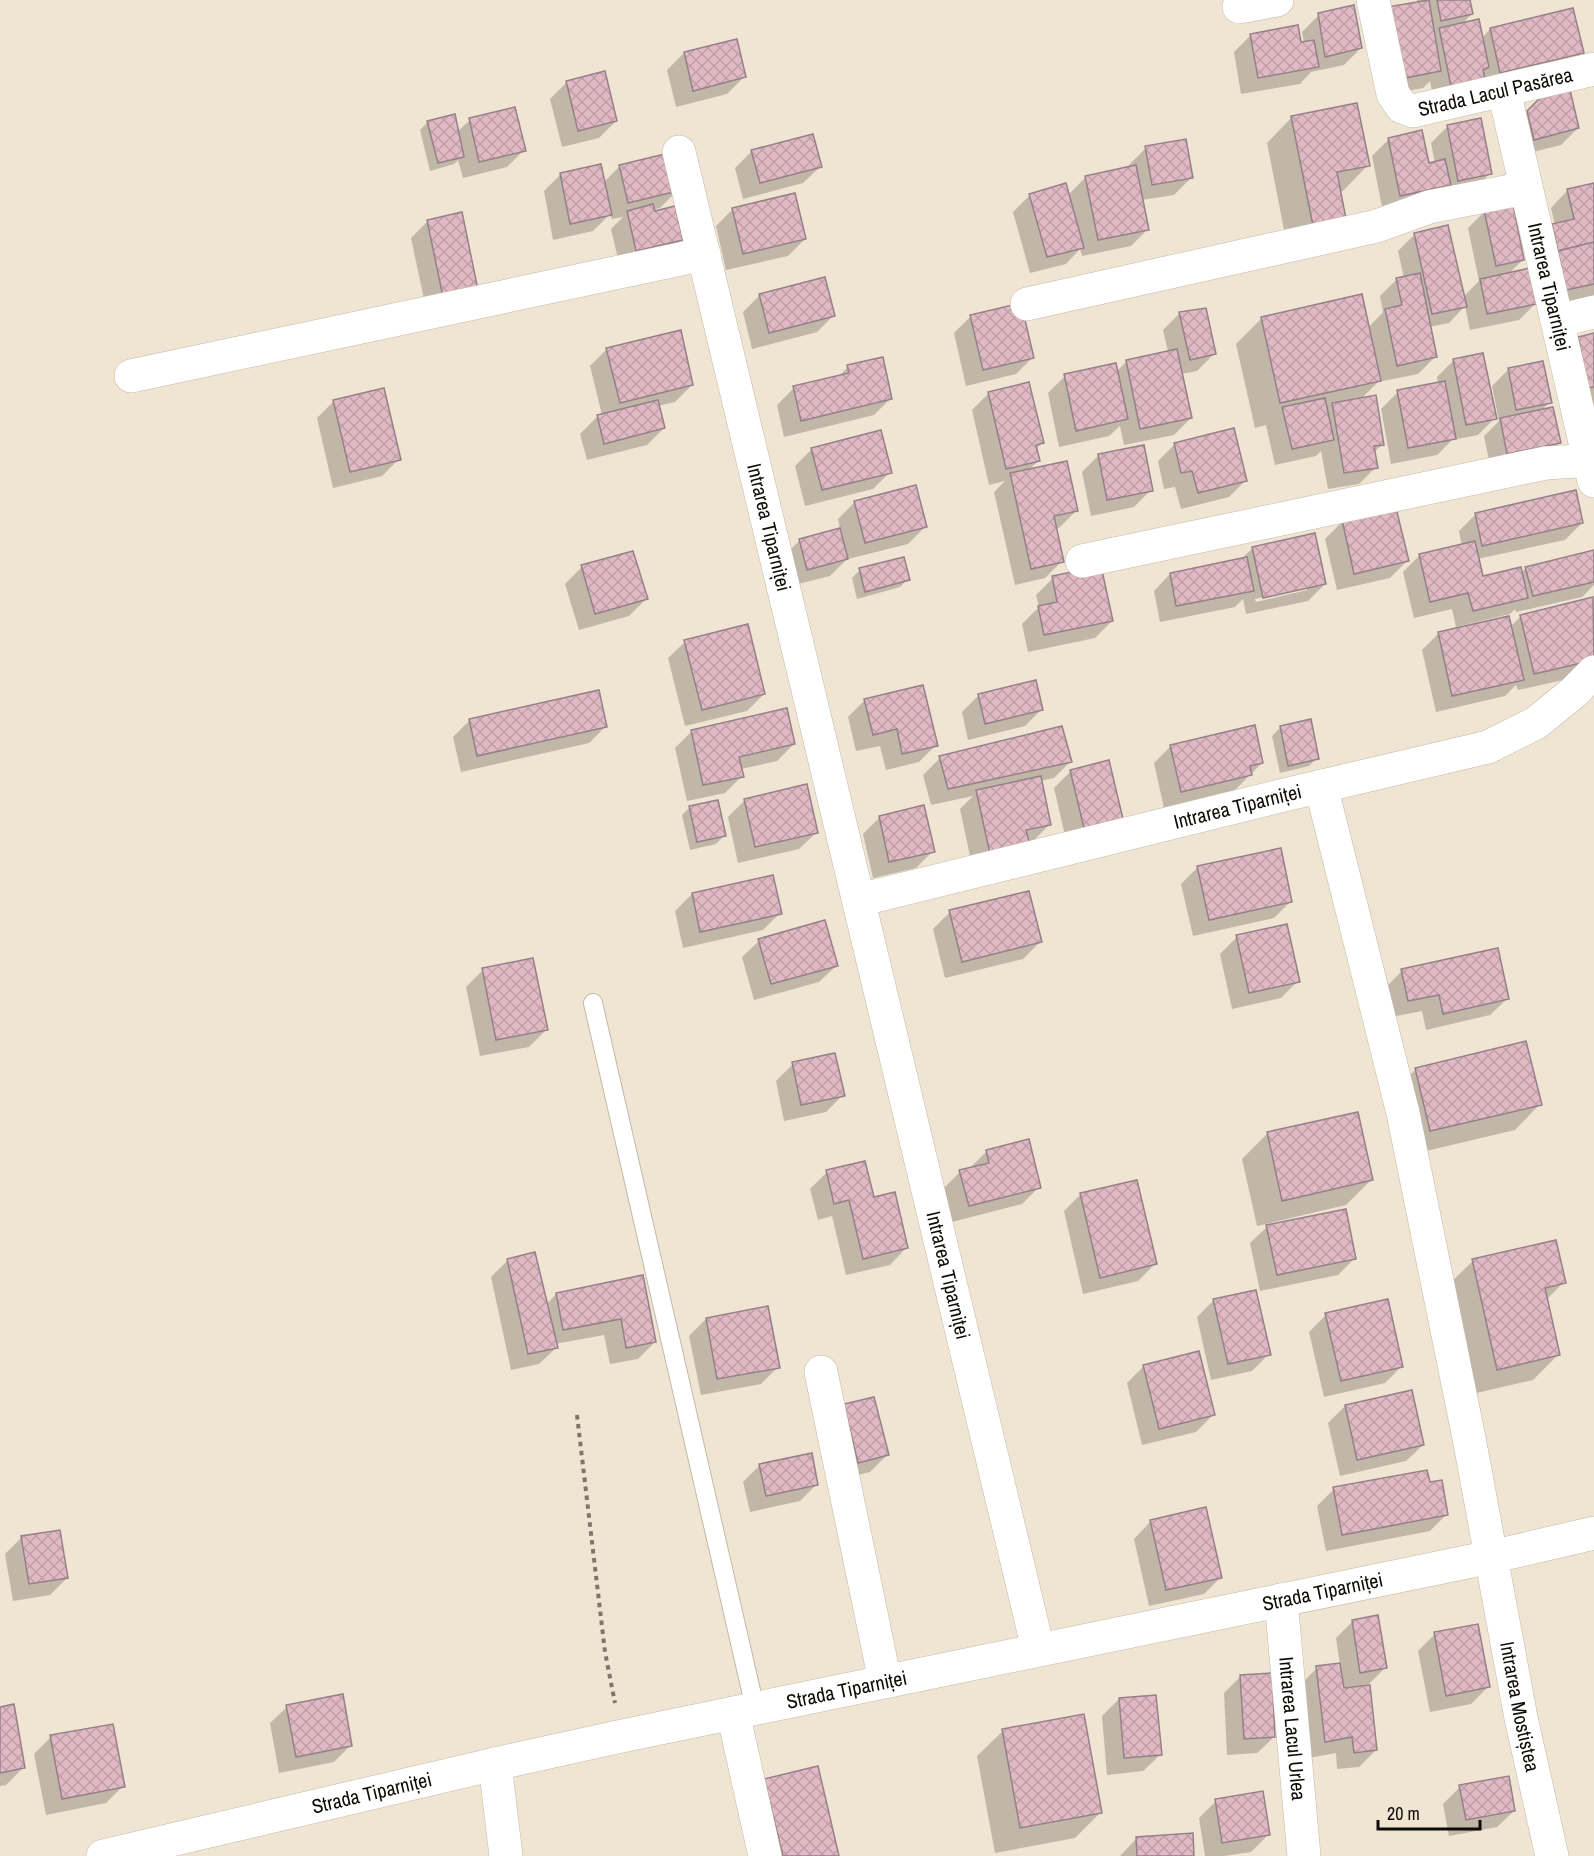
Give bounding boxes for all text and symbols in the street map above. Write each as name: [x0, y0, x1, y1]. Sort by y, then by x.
street label: Strada Lacul Pasărea: [1415, 60, 1575, 122]
street label: Intrarea Tiparniței: [1522, 220, 1578, 353]
street label: Intrarea Tiparniței: [741, 461, 798, 594]
street label: Intrarea Tiparniței: [1171, 777, 1304, 835]
street label: Intrarea Tiparniței: [920, 1208, 977, 1342]
street label: Strada Tiparniței: [1260, 1566, 1385, 1617]
street label: Intrarea Mostiștea: [1494, 1639, 1547, 1774]
street label: Intrarea Lacul Urlea: [1273, 1655, 1313, 1801]
street label: Strada Tiparniței: [784, 1664, 909, 1715]
street label: Strada Tiparniței: [309, 1765, 434, 1820]
scale bar: [1378, 1793, 1480, 1831]
text: 20 m: [1387, 1801, 1420, 1826]

